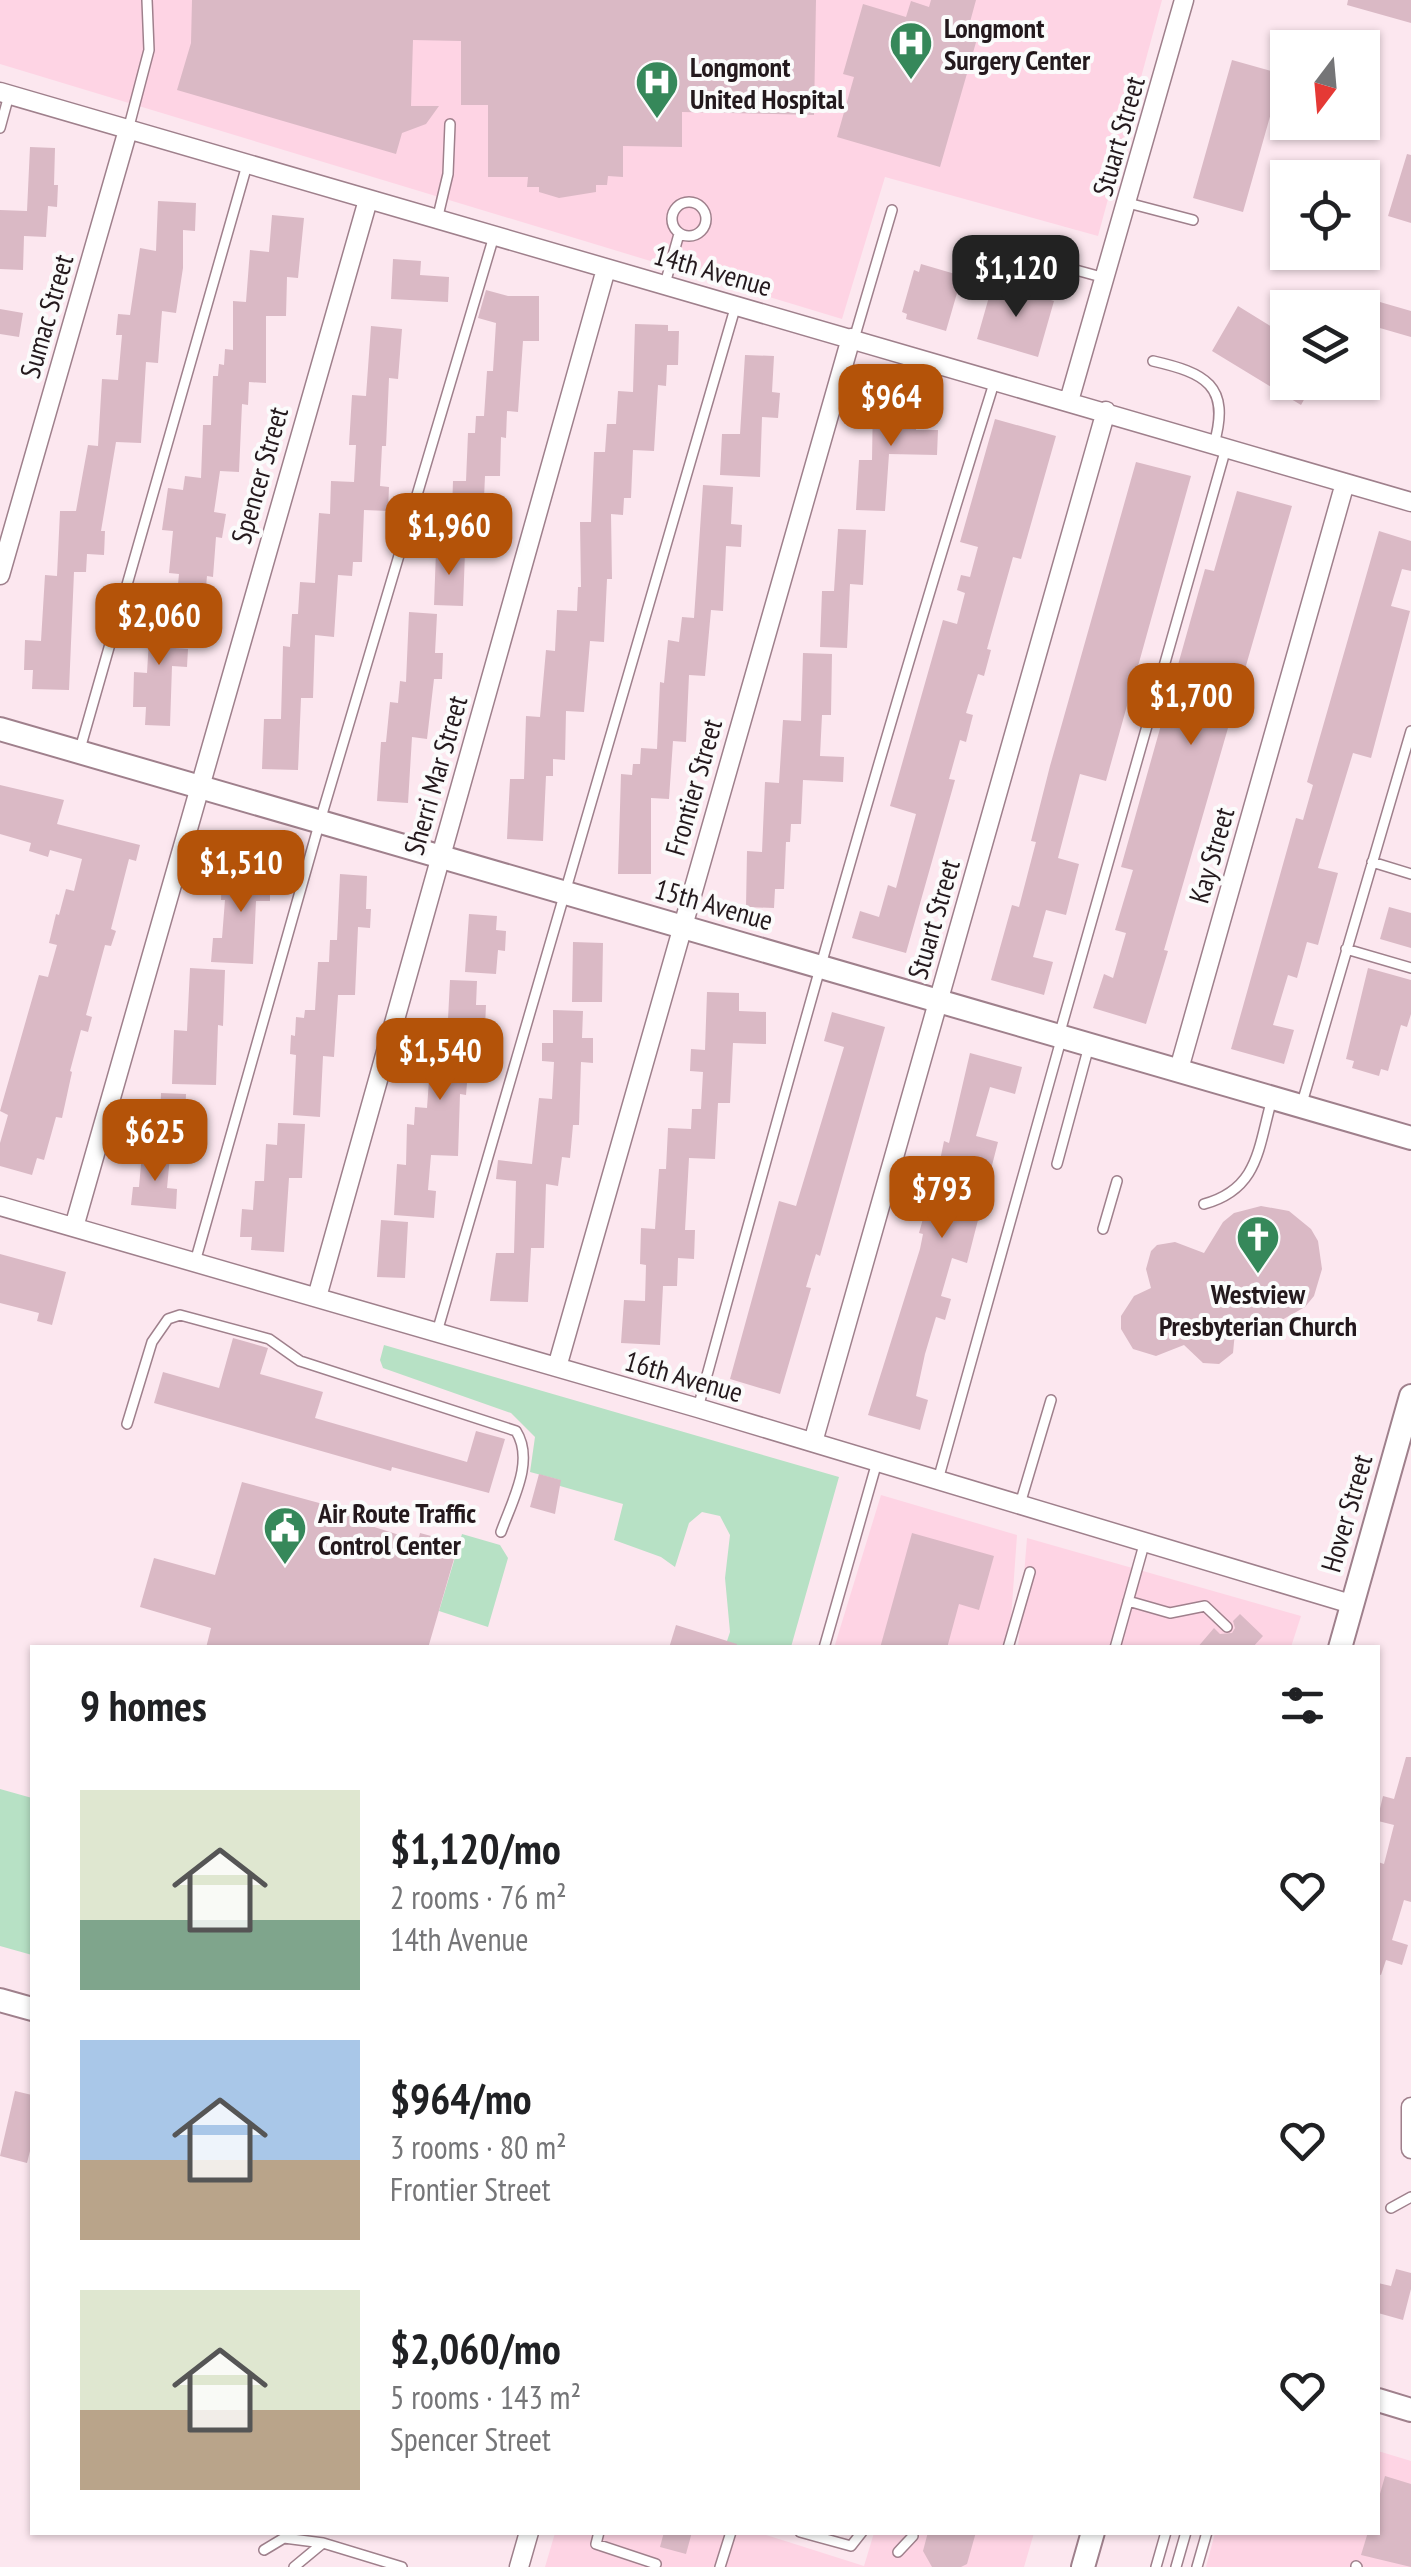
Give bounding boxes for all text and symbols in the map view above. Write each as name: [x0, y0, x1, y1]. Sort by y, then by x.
place label: Longmont Surgery Center: [944, 9, 1091, 78]
hospital icon: Longmont Surgery Center: [888, 20, 934, 81]
north arrow: [1270, 30, 1380, 140]
map controls: [1270, 30, 1380, 400]
place label: Longmont United Hospital: [690, 48, 844, 117]
hospital icon: Longmont United Hospital: [634, 59, 680, 120]
street label: Stuart Street: [1083, 72, 1153, 200]
button: locate: [1270, 160, 1380, 270]
pin: $1,120: [935, 235, 1097, 320]
street label: 14th Avenue: [650, 236, 776, 304]
text: $1,120: [974, 246, 1058, 288]
street label: Sumac Street: [11, 250, 81, 382]
button: layers: [1270, 290, 1380, 400]
pin: $964: [832, 364, 950, 449]
text: $964: [860, 375, 922, 417]
street label: Spencer Street: [222, 402, 296, 548]
pin: $1,960: [368, 493, 530, 578]
text: $1,960: [407, 504, 491, 546]
pin: $2,060: [78, 583, 240, 668]
text: $2,060: [117, 594, 201, 636]
pin: $1,700: [1110, 663, 1272, 748]
text: $1,700: [1149, 674, 1233, 716]
street label: Sherri Mar Street: [395, 691, 475, 859]
street label: Frontier Street: [656, 714, 730, 860]
street label: Kay Street: [1180, 802, 1242, 907]
pin: $1,510: [160, 830, 322, 915]
text: $1,510: [199, 841, 283, 883]
street label: Stuart Street: [898, 855, 968, 983]
street label: 15th Avenue: [651, 870, 777, 938]
pin: $1,540: [359, 1018, 521, 1103]
text: $1,540: [398, 1029, 482, 1071]
pin: $625: [96, 1099, 214, 1184]
text: $625: [124, 1110, 186, 1152]
pin: $793: [883, 1156, 1001, 1241]
text: $793: [911, 1167, 973, 1209]
church icon: Westview Presbyterian Church: [1235, 1214, 1281, 1275]
place label: Westview Presbyterian Church: [1159, 1275, 1357, 1344]
street label: 16th Avenue: [621, 1342, 747, 1410]
street label: Hover Street: [1312, 1450, 1381, 1576]
place label: Air Route Traffic Control Center: [317, 1494, 476, 1563]
public building icon: Air Route Traffic Control Center: [262, 1505, 308, 1566]
text: 9 homes: [80, 1678, 207, 1733]
icon: filters: [1275, 1678, 1330, 1733]
text: $1,120/mo: [390, 1821, 561, 1876]
icon: home: [160, 1830, 280, 1950]
icon: heart: [1275, 1863, 1330, 1918]
text: 2 rooms · 76 m²: [390, 1876, 567, 1918]
text: 14th Avenue: [390, 1918, 529, 1960]
text: $964/mo: [390, 2071, 532, 2126]
icon: home: [160, 2080, 280, 2200]
icon: heart: [1275, 2113, 1330, 2168]
text: 3 rooms · 80 m²: [390, 2126, 567, 2168]
text: Frontier Street: [390, 2168, 551, 2210]
text: $2,060/mo: [390, 2321, 561, 2376]
icon: home: [160, 2330, 280, 2450]
icon: heart: [1275, 2363, 1330, 2418]
text: 5 rooms · 143 m²: [390, 2376, 581, 2418]
text: Spencer Street: [390, 2418, 551, 2460]

